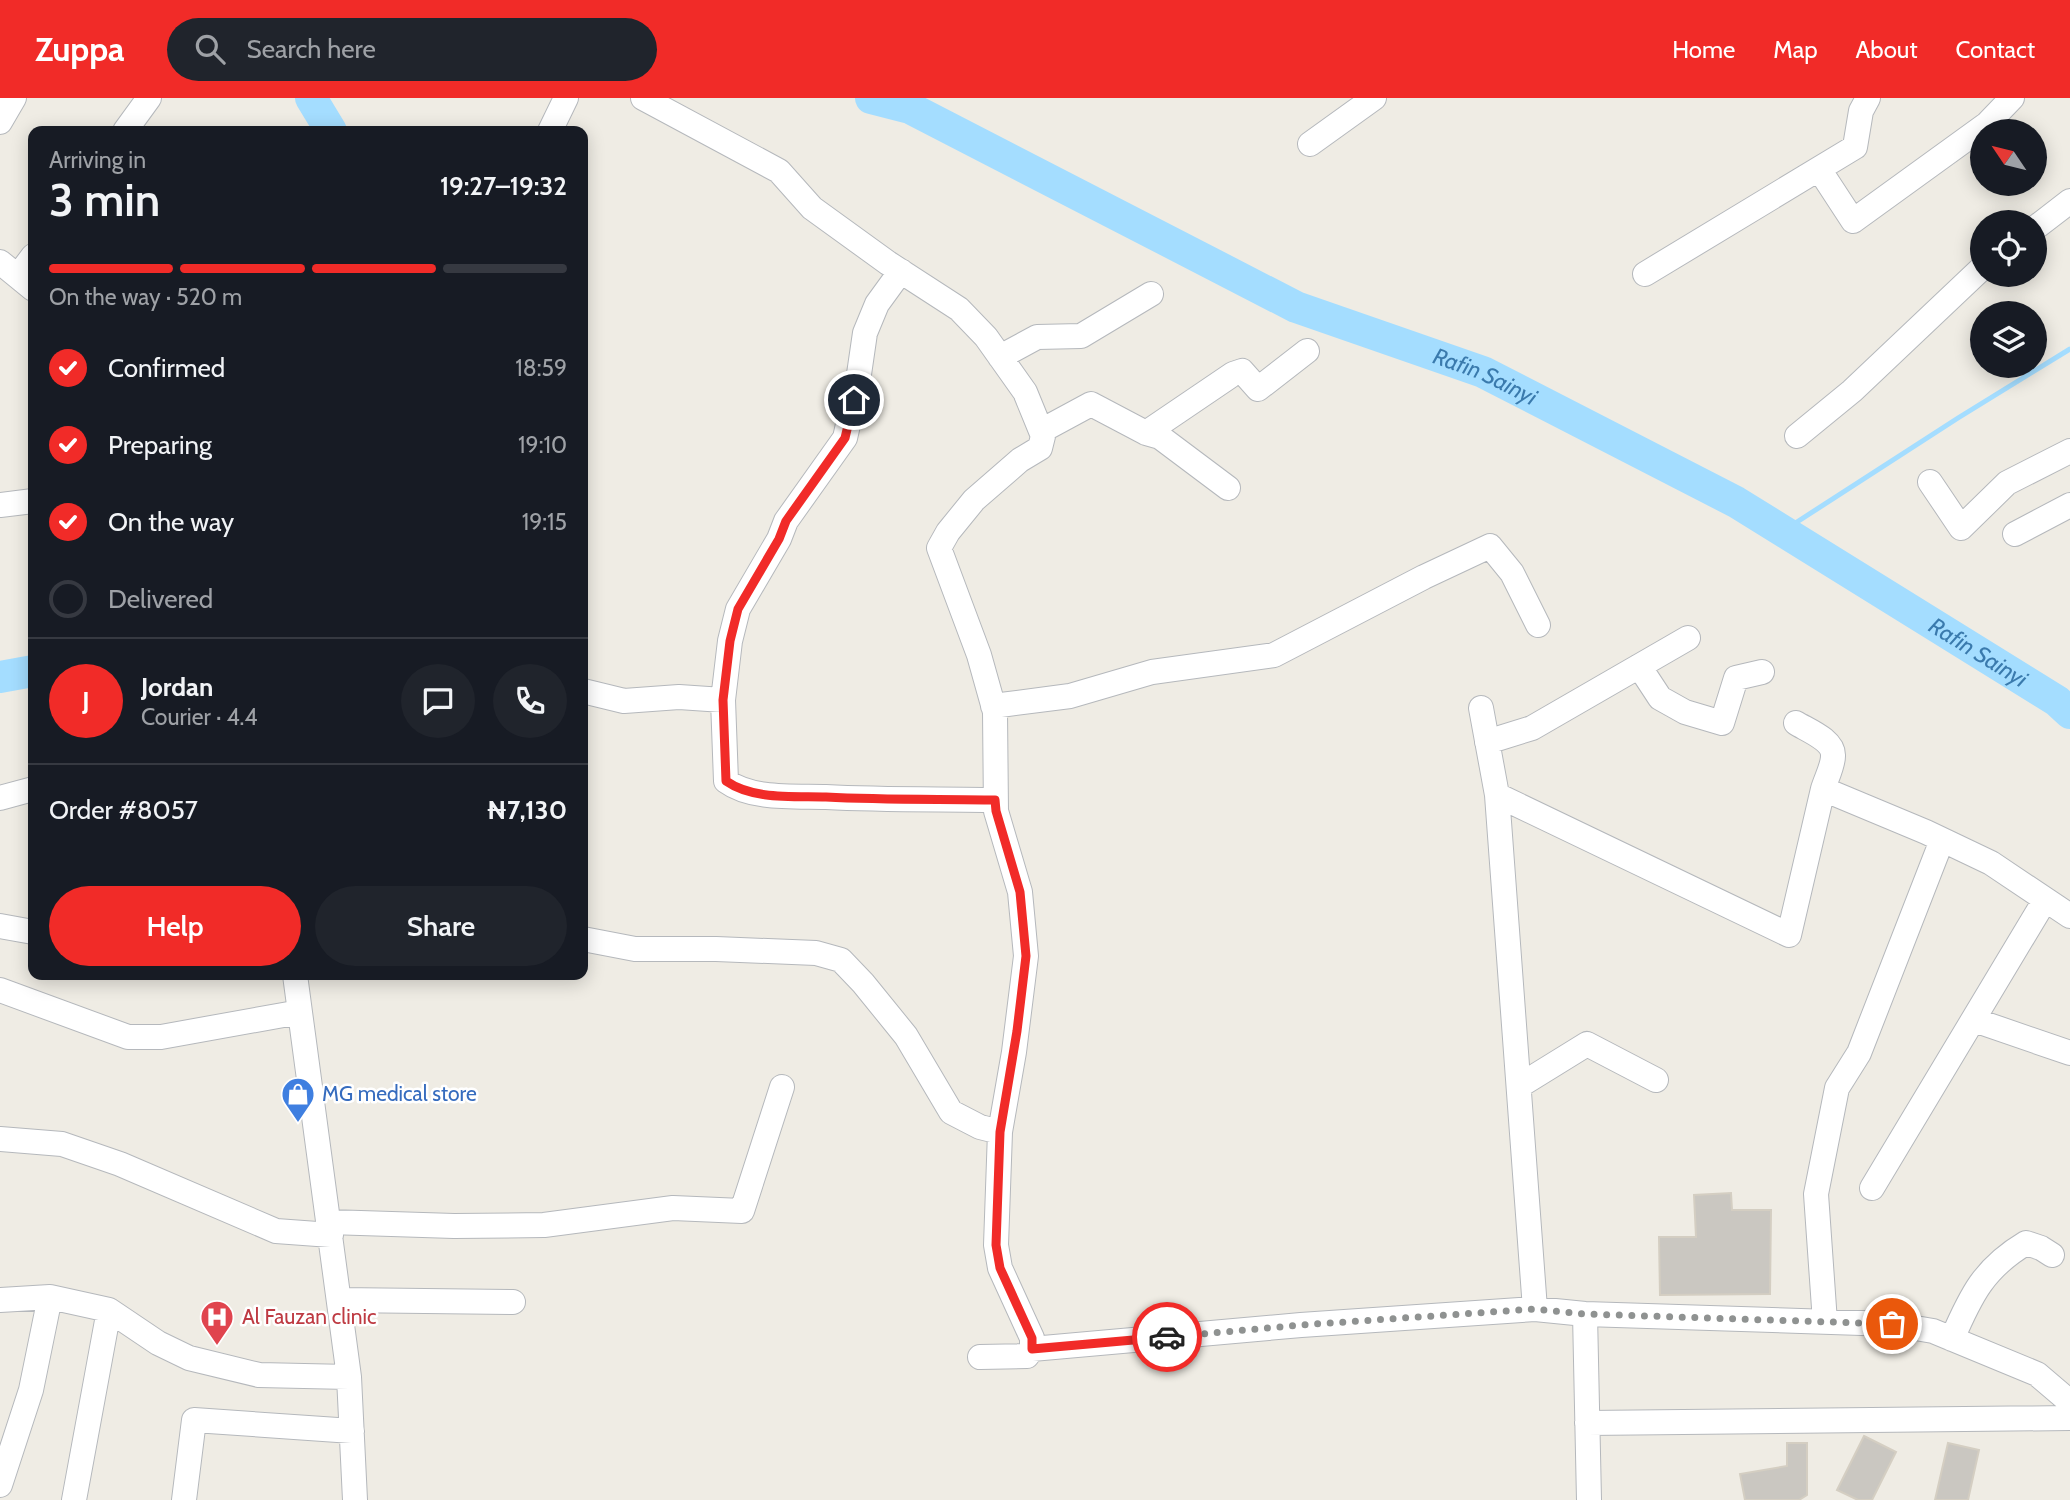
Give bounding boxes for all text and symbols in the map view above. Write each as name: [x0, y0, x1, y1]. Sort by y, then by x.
search box: [167, 18, 657, 81]
text: Zuppa: [35, 29, 125, 69]
icon: search: [191, 30, 229, 68]
text: Search here: [247, 33, 376, 65]
text: Home: [1672, 35, 1735, 64]
text: Map: [1773, 35, 1818, 64]
text: About: [1856, 35, 1918, 64]
text: Contact: [1956, 35, 2035, 64]
north arrow: [1970, 119, 2048, 196]
map controls: [1970, 119, 2047, 378]
text: Arriving in: [49, 146, 146, 174]
text: 19:27–19:32: [440, 170, 567, 202]
text: 3 min: [49, 172, 160, 228]
button: locate: [1970, 210, 2047, 287]
text: On the way · 520 m: [49, 283, 242, 311]
button: layers: [1970, 301, 2047, 378]
water label: Rafin Sainyi: [1430, 342, 1543, 412]
icon: check: [49, 349, 87, 387]
text: Confirmed: [108, 352, 225, 384]
text: 18:59: [515, 354, 567, 382]
pin: [824, 370, 884, 430]
icon: home: [835, 381, 873, 419]
icon: check: [49, 426, 87, 464]
text: Preparing: [108, 429, 212, 461]
text: 19:10: [518, 431, 567, 459]
icon: check: [49, 503, 87, 541]
text: On the way: [108, 506, 234, 538]
text: 19:15: [522, 508, 567, 536]
text: Delivered: [108, 583, 213, 615]
water label: Rafin Sainyi: [1924, 611, 2033, 694]
button: chat: [401, 664, 475, 738]
button: phone: [493, 664, 567, 738]
text: Jordan: [141, 671, 213, 703]
text: J: [82, 685, 90, 717]
text: Courier · 4.4: [141, 703, 258, 731]
text: Order #8057: [49, 794, 198, 826]
text: ₦7,130: [486, 794, 567, 826]
button: Help: [49, 886, 301, 966]
button: Share: [315, 886, 567, 966]
shop icon: MG medical store: [279, 1075, 317, 1124]
place label: MG medical store: [322, 1081, 477, 1106]
pin: [1862, 1294, 1922, 1354]
hospital icon: Al Fauzan clinic: [198, 1298, 236, 1347]
courier: [1132, 1302, 1202, 1372]
place label: Al Fauzan clinic: [242, 1304, 376, 1329]
icon: bag: [1873, 1305, 1911, 1343]
icon: car: [1148, 1318, 1186, 1356]

